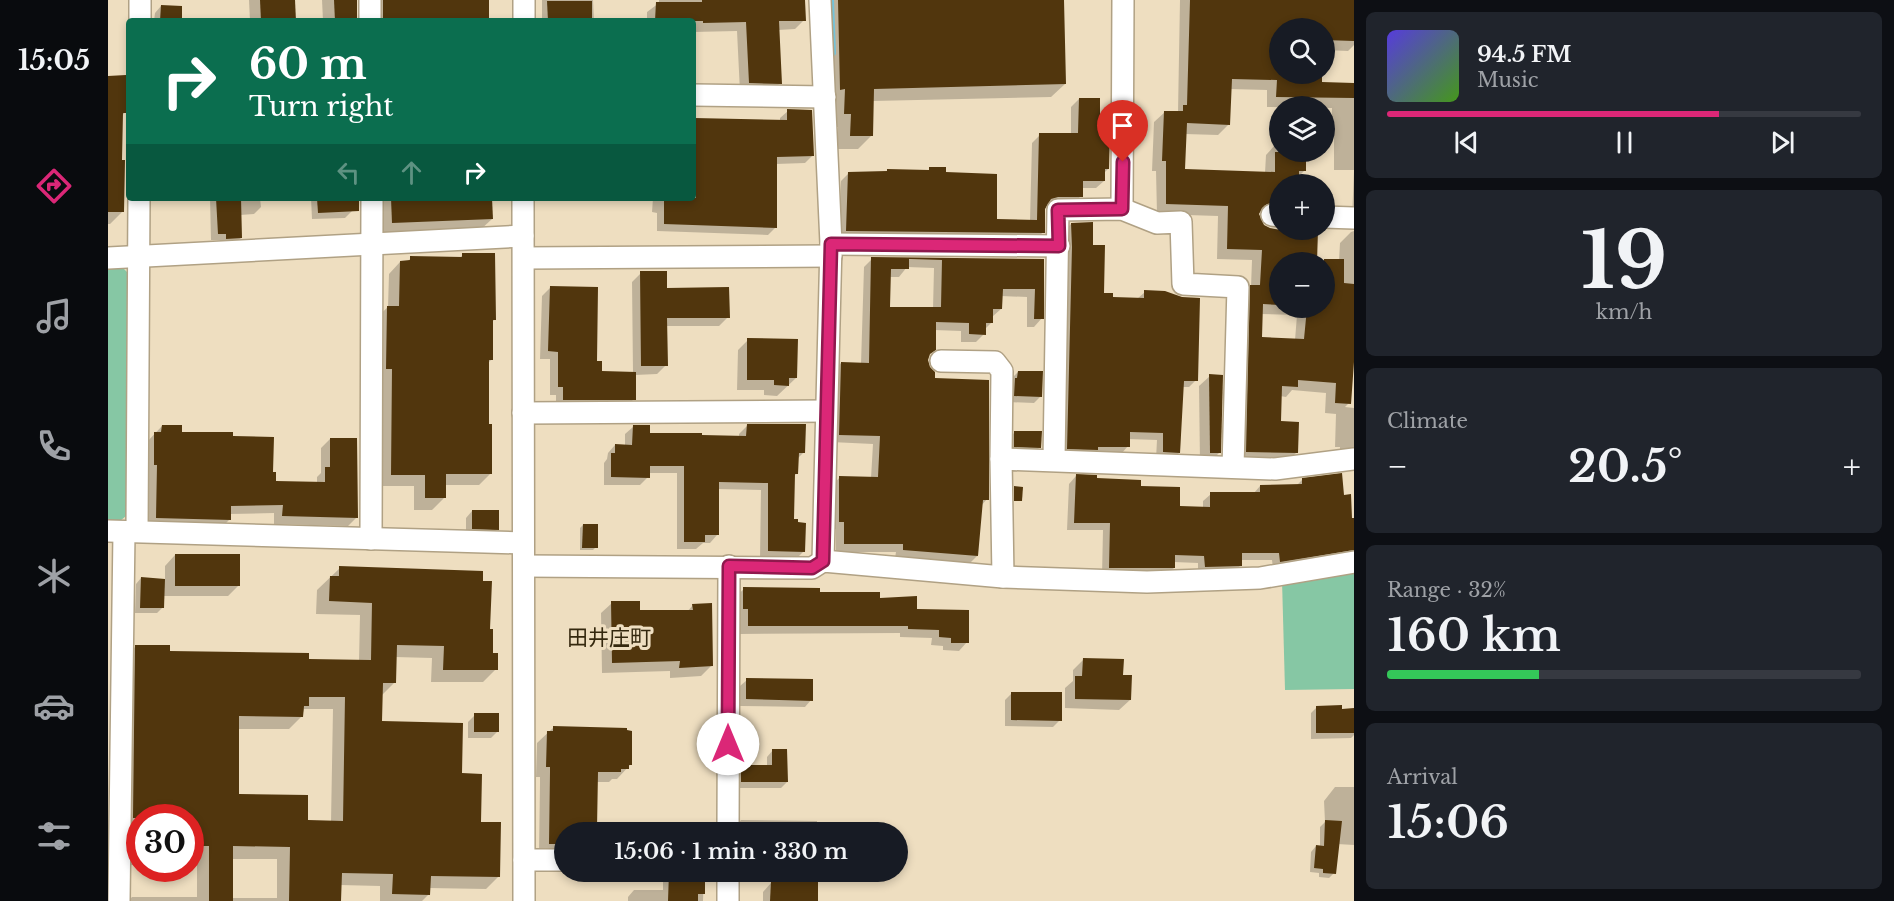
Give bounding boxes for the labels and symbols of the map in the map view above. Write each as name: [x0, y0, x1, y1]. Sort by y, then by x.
pin: [1097, 100, 1148, 162]
district label: 田井庄町: [567, 625, 651, 651]
position arrow: [696, 712, 760, 776]
speed limit sign: 30: [126, 804, 204, 882]

